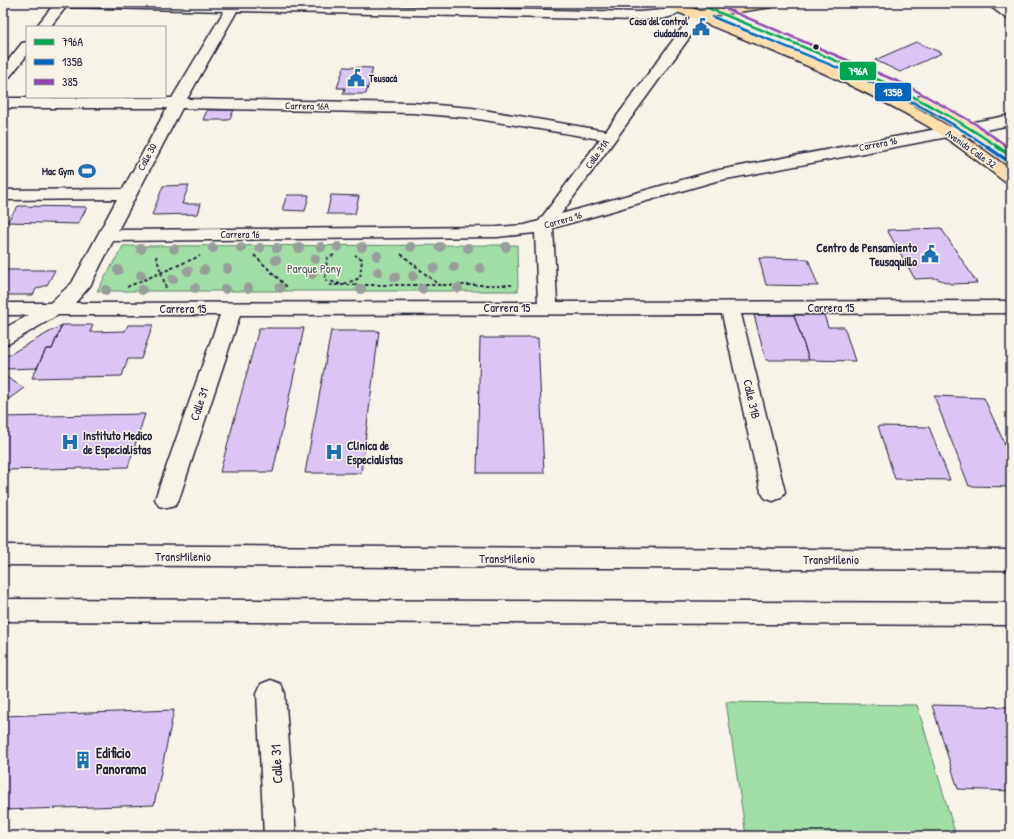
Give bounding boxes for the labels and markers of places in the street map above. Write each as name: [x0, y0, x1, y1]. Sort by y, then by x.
place label: Casa del control ciudadano: [629, 15, 689, 40]
public building icon: Casa del control ciudadano: [691, 17, 711, 37]
unlabelled marker: [811, 42, 821, 52]
public building icon: Teusacá: [346, 68, 366, 88]
place label: Teusacá: [368, 72, 397, 85]
sports icon: Mac Gym: [77, 161, 97, 181]
place label: Mac Gym: [42, 165, 74, 179]
place label: Centro de Pensamiento Teusaquillo: [816, 239, 917, 271]
public building icon: Centro de Pensamiento Teusaquillo: [920, 244, 940, 264]
place label: Instituto Medico de Especialistas: [83, 427, 152, 459]
hospital icon: Instituto Medico de Especialistas: [60, 432, 80, 452]
place label: Clínica de Especialistas: [347, 437, 403, 469]
hospital icon: Clínica de Especialistas: [324, 442, 344, 462]
place label: Edificio Panorama: [96, 743, 147, 778]
building icon: Edificio Panorama: [73, 750, 93, 770]

